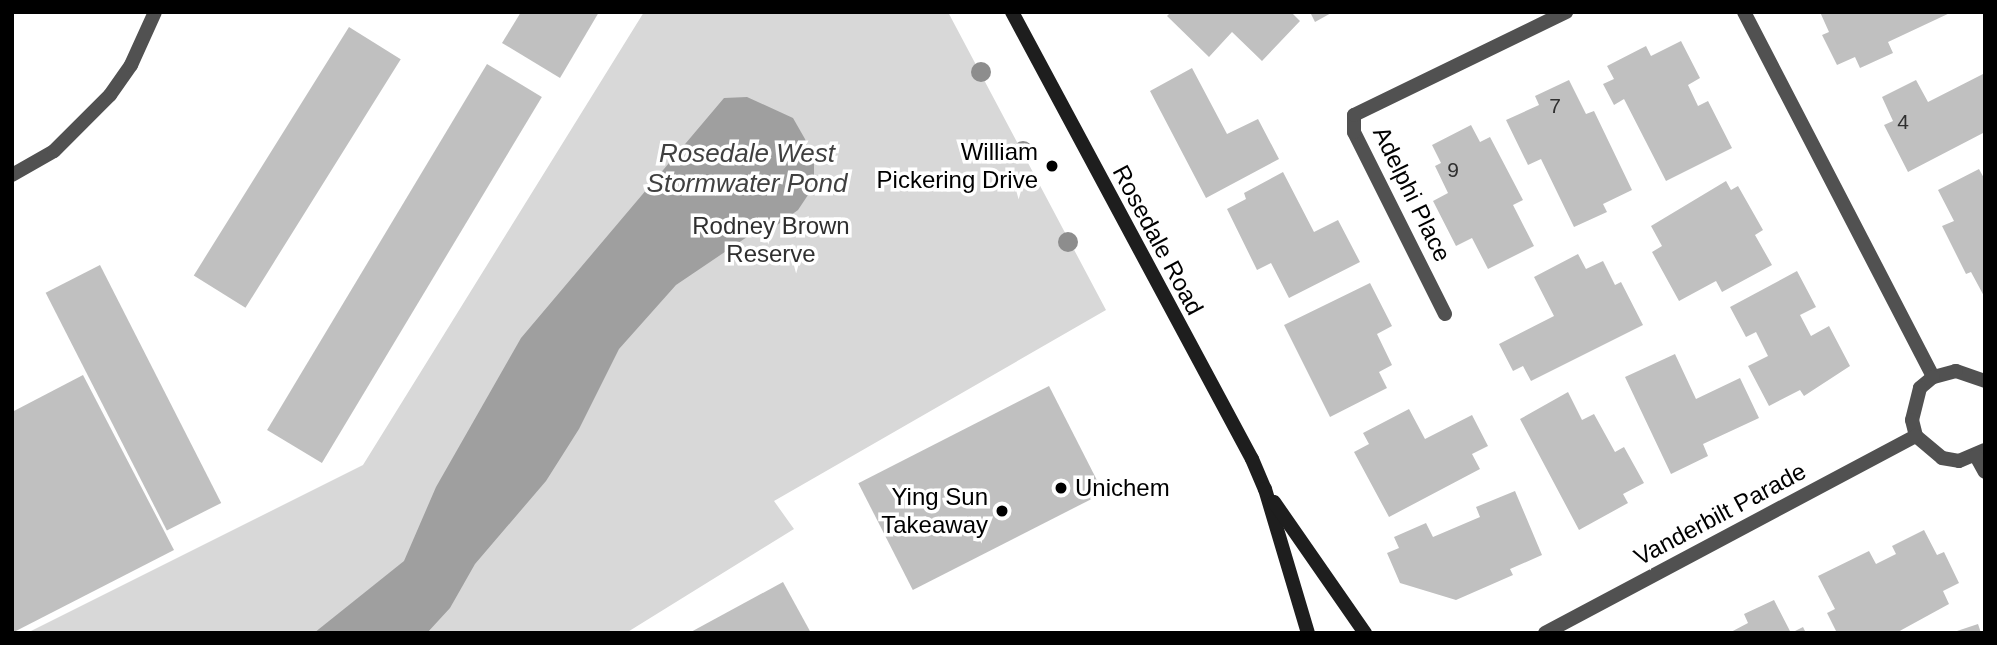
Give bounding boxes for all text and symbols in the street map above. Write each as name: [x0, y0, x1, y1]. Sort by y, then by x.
house number: 7: [1549, 93, 1561, 119]
house number: 4: [1897, 109, 1909, 135]
street label: Adelphi Place: [1367, 122, 1457, 266]
water label: Rosedale West Stormwater Pond: [647, 138, 847, 200]
place label: William Pickering Drive: [877, 138, 1038, 194]
house number: 9: [1447, 157, 1459, 183]
marker: William Pickering Drive: [1044, 158, 1060, 174]
street label: Rosedale Road: [1106, 160, 1210, 320]
park label: Rodney Brown Reserve: [692, 212, 850, 268]
street label: Vanderbilt Parade: [1629, 457, 1811, 571]
place label: Unichem: [1075, 474, 1170, 502]
marker: Unichem: [1053, 480, 1069, 496]
place label: Ying Sun Takeaway: [881, 483, 988, 539]
marker: Ying Sun Takeaway: [994, 503, 1010, 519]

